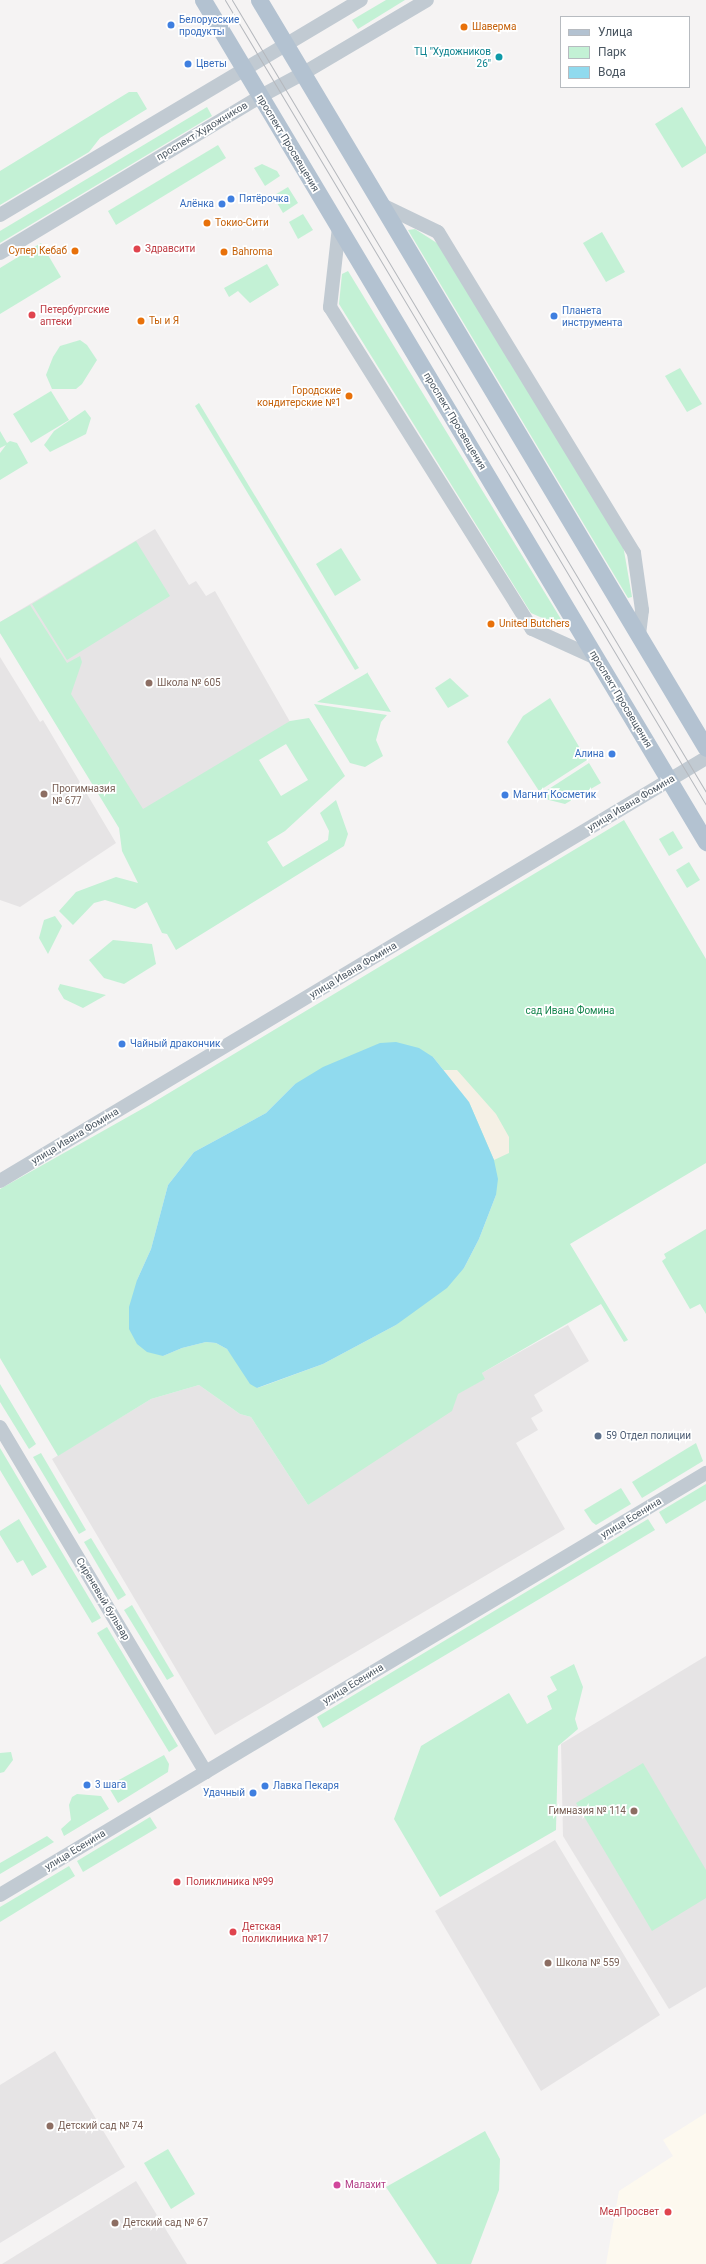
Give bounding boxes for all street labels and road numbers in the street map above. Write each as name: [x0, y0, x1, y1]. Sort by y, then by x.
street label: проспект Просвещения: [254, 92, 322, 194]
street label: проспект Художников: [154, 99, 250, 163]
street label: проспект Просвещения: [421, 370, 489, 472]
street label: проспект Просвещения: [587, 648, 655, 750]
street label: улица Ивана Фомина: [585, 772, 677, 834]
street label: улица Ивана Фомина: [307, 939, 399, 1001]
street label: улица Ивана Фомина: [29, 1105, 121, 1167]
street label: улица Есенина: [598, 1495, 664, 1541]
street label: Сиреневый бульвар: [74, 1556, 132, 1642]
street label: улица Есенина: [320, 1661, 386, 1707]
street label: улица Есенина: [42, 1827, 108, 1873]

